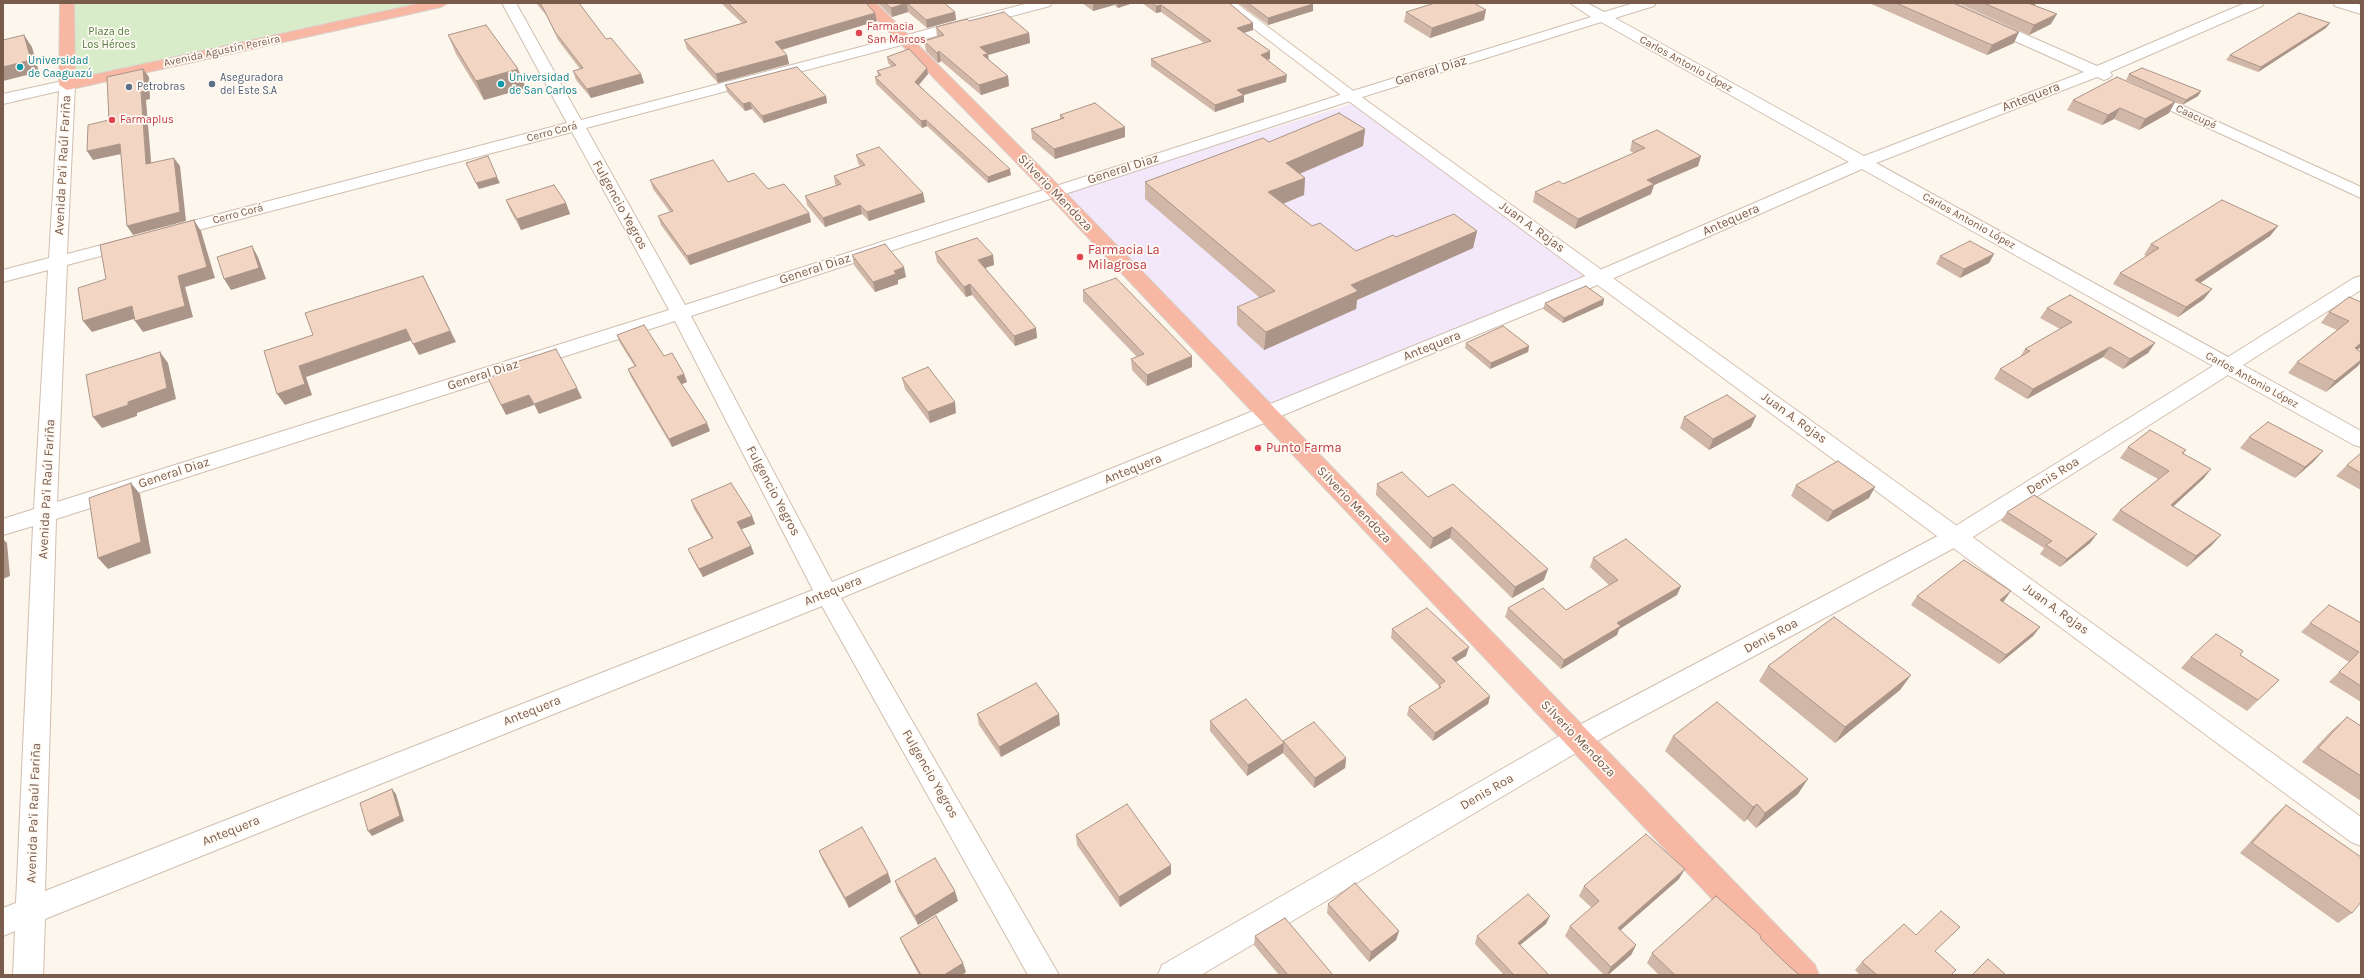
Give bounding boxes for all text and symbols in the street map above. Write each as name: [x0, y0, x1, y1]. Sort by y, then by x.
place label: Farmacia San Marcos: [867, 20, 926, 46]
park label: Plaza de Los Héroes: [82, 25, 136, 51]
marker: Farmacia San Marcos: [854, 28, 864, 38]
street label: Avenida Agustín Pereira: [163, 32, 281, 70]
street label: Carlos Antonio López: [1637, 33, 1735, 95]
street label: General Diaz: [1393, 53, 1469, 89]
place label: Universidad de Caaguazú: [28, 54, 92, 80]
marker: Universidad de Caaguazú: [15, 62, 25, 72]
place label: Aseguradora del Este S.A: [220, 71, 283, 97]
place label: Universidad de San Carlos: [509, 71, 577, 97]
marker: Aseguradora del Este S.A: [207, 79, 217, 89]
marker: Universidad de San Carlos: [496, 79, 506, 89]
street label: Antequera: [2000, 79, 2062, 115]
place label: Petrobras: [137, 80, 185, 94]
marker: Petrobras: [124, 82, 134, 92]
street label: Avenida Pa'i Raúl Fariña: [52, 95, 74, 235]
street label: Caacupé: [2174, 102, 2218, 132]
place label: Farmaplus: [120, 113, 174, 127]
marker: Farmaplus: [107, 115, 117, 125]
street label: Cerro Corá: [525, 119, 579, 145]
street label: General Diaz: [1085, 150, 1161, 188]
street label: Silverio Mendoza: [1014, 151, 1096, 235]
street label: Fulgencio Yegros: [589, 158, 651, 252]
street label: Carlos Antonio López: [1920, 190, 2018, 252]
street label: Juan A. Rojas: [1496, 198, 1568, 256]
street label: Antequera: [1700, 200, 1762, 240]
street label: Cerro Corá: [211, 201, 265, 227]
place label: Farmacia La Milagrosa: [1088, 242, 1160, 273]
street label: General Diaz: [777, 250, 853, 288]
marker: Farmacia La Milagrosa: [1075, 252, 1085, 262]
street label: Antequera: [1401, 327, 1463, 365]
street label: Carlos Antonio López: [2203, 349, 2301, 411]
street label: General Diaz: [445, 356, 521, 394]
street label: Juan A. Rojas: [1758, 389, 1830, 447]
street label: Avenida Pa'i Raúl Fariña: [36, 419, 58, 559]
place label: Punto Farma: [1266, 440, 1342, 456]
street label: Fulgencio Yegros: [743, 443, 803, 539]
marker: Punto Farma: [1253, 443, 1263, 453]
street label: Antequera: [1102, 450, 1164, 488]
street label: General Diaz: [136, 454, 212, 492]
street label: Denis Roa: [2024, 454, 2082, 498]
street label: Silverio Mendoza: [1313, 463, 1395, 547]
street label: Antequera: [802, 572, 864, 610]
street label: Juan A. Rojas: [2020, 580, 2092, 638]
street label: Denis Roa: [1741, 615, 1801, 657]
street label: Antequera: [501, 692, 563, 730]
street label: Silverio Mendoza: [1537, 697, 1619, 781]
street label: Fulgencio Yegros: [898, 727, 962, 821]
street label: Avenida Pa'i Raúl Fariña: [24, 743, 44, 883]
street label: Denis Roa: [1458, 770, 1516, 814]
street label: Antequera: [200, 812, 262, 850]

